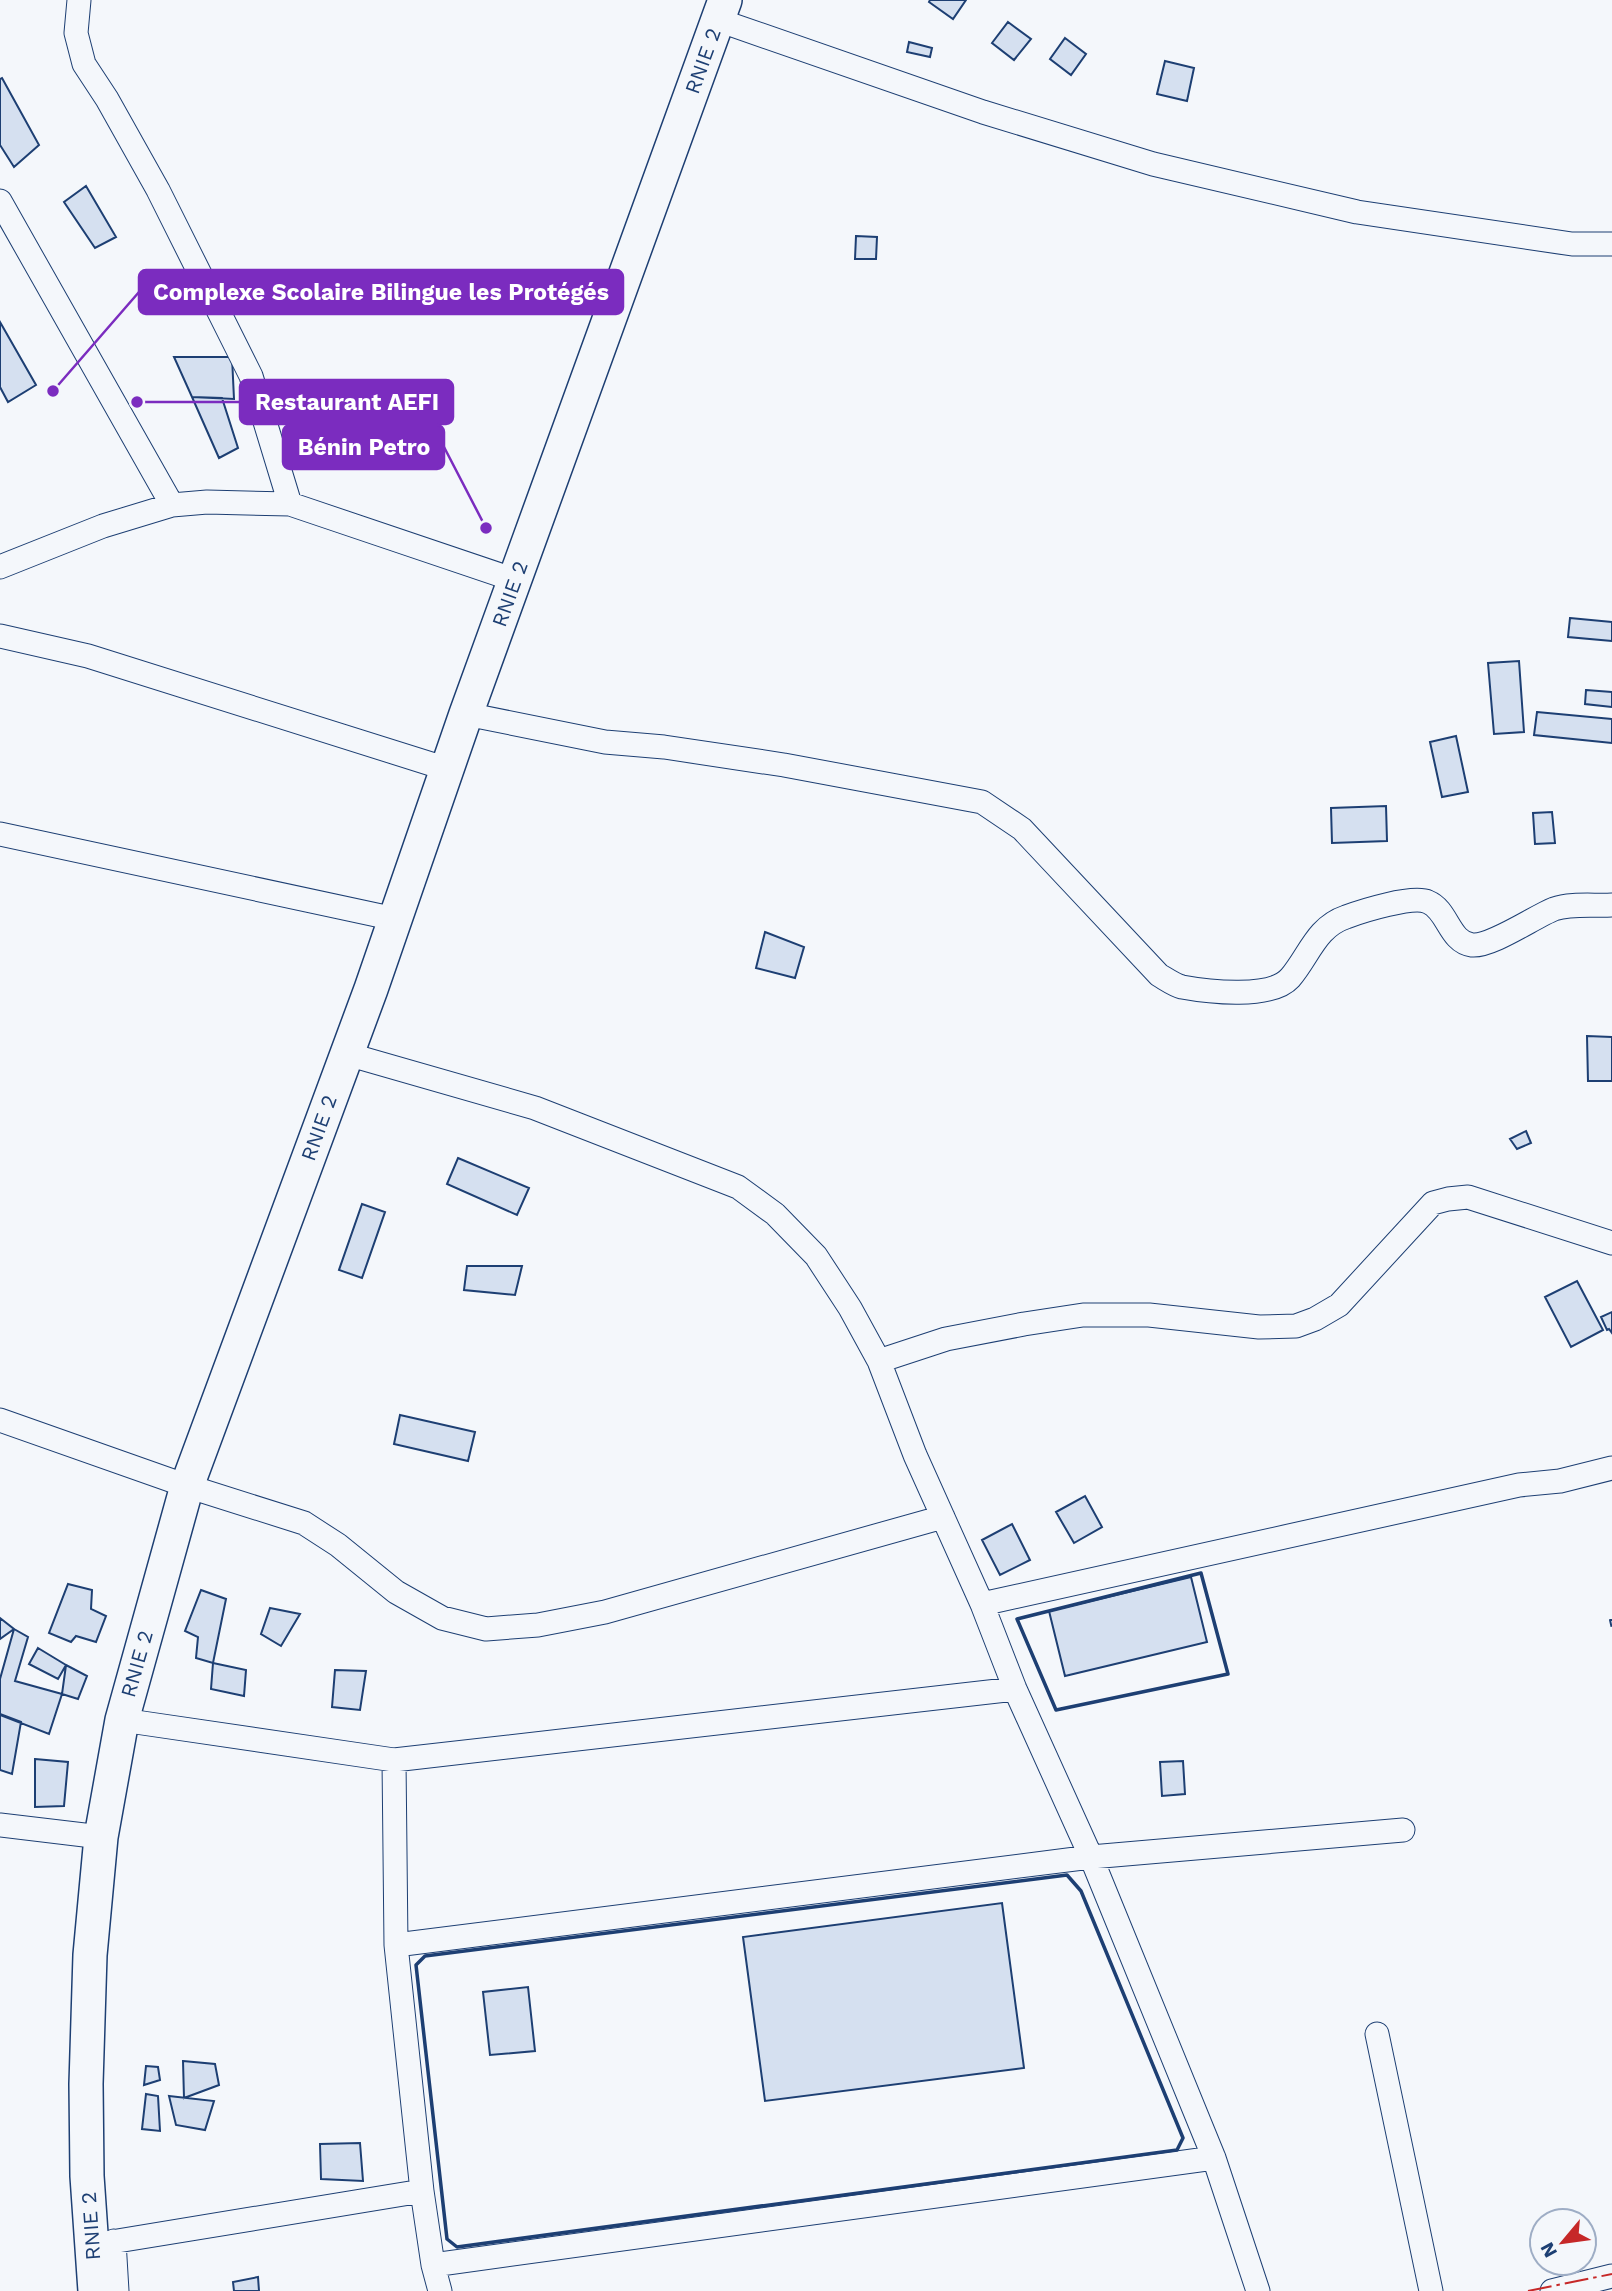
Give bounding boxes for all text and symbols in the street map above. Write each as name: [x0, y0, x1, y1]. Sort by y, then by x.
street label: RNIE 2: [679, 24, 726, 97]
callout: Complexe Scolaire Bilingue les Protégés: [139, 270, 623, 314]
text: Complexe Scolaire Bilingue les Protégés: [153, 279, 609, 306]
callout: Restaurant AEFI: [240, 380, 453, 424]
text: Restaurant AEFI: [255, 389, 439, 416]
callout: Bénin Petro: [283, 425, 444, 469]
text: Bénin Petro: [298, 434, 430, 461]
street label: RNIE 2: [486, 557, 533, 630]
street label: RNIE 2: [295, 1091, 342, 1164]
street label: RNIE 2: [115, 1628, 158, 1700]
street label: RNIE 2: [76, 2191, 105, 2261]
north arrow: [1528, 2207, 1598, 2277]
text: N: [1535, 2238, 1562, 2262]

